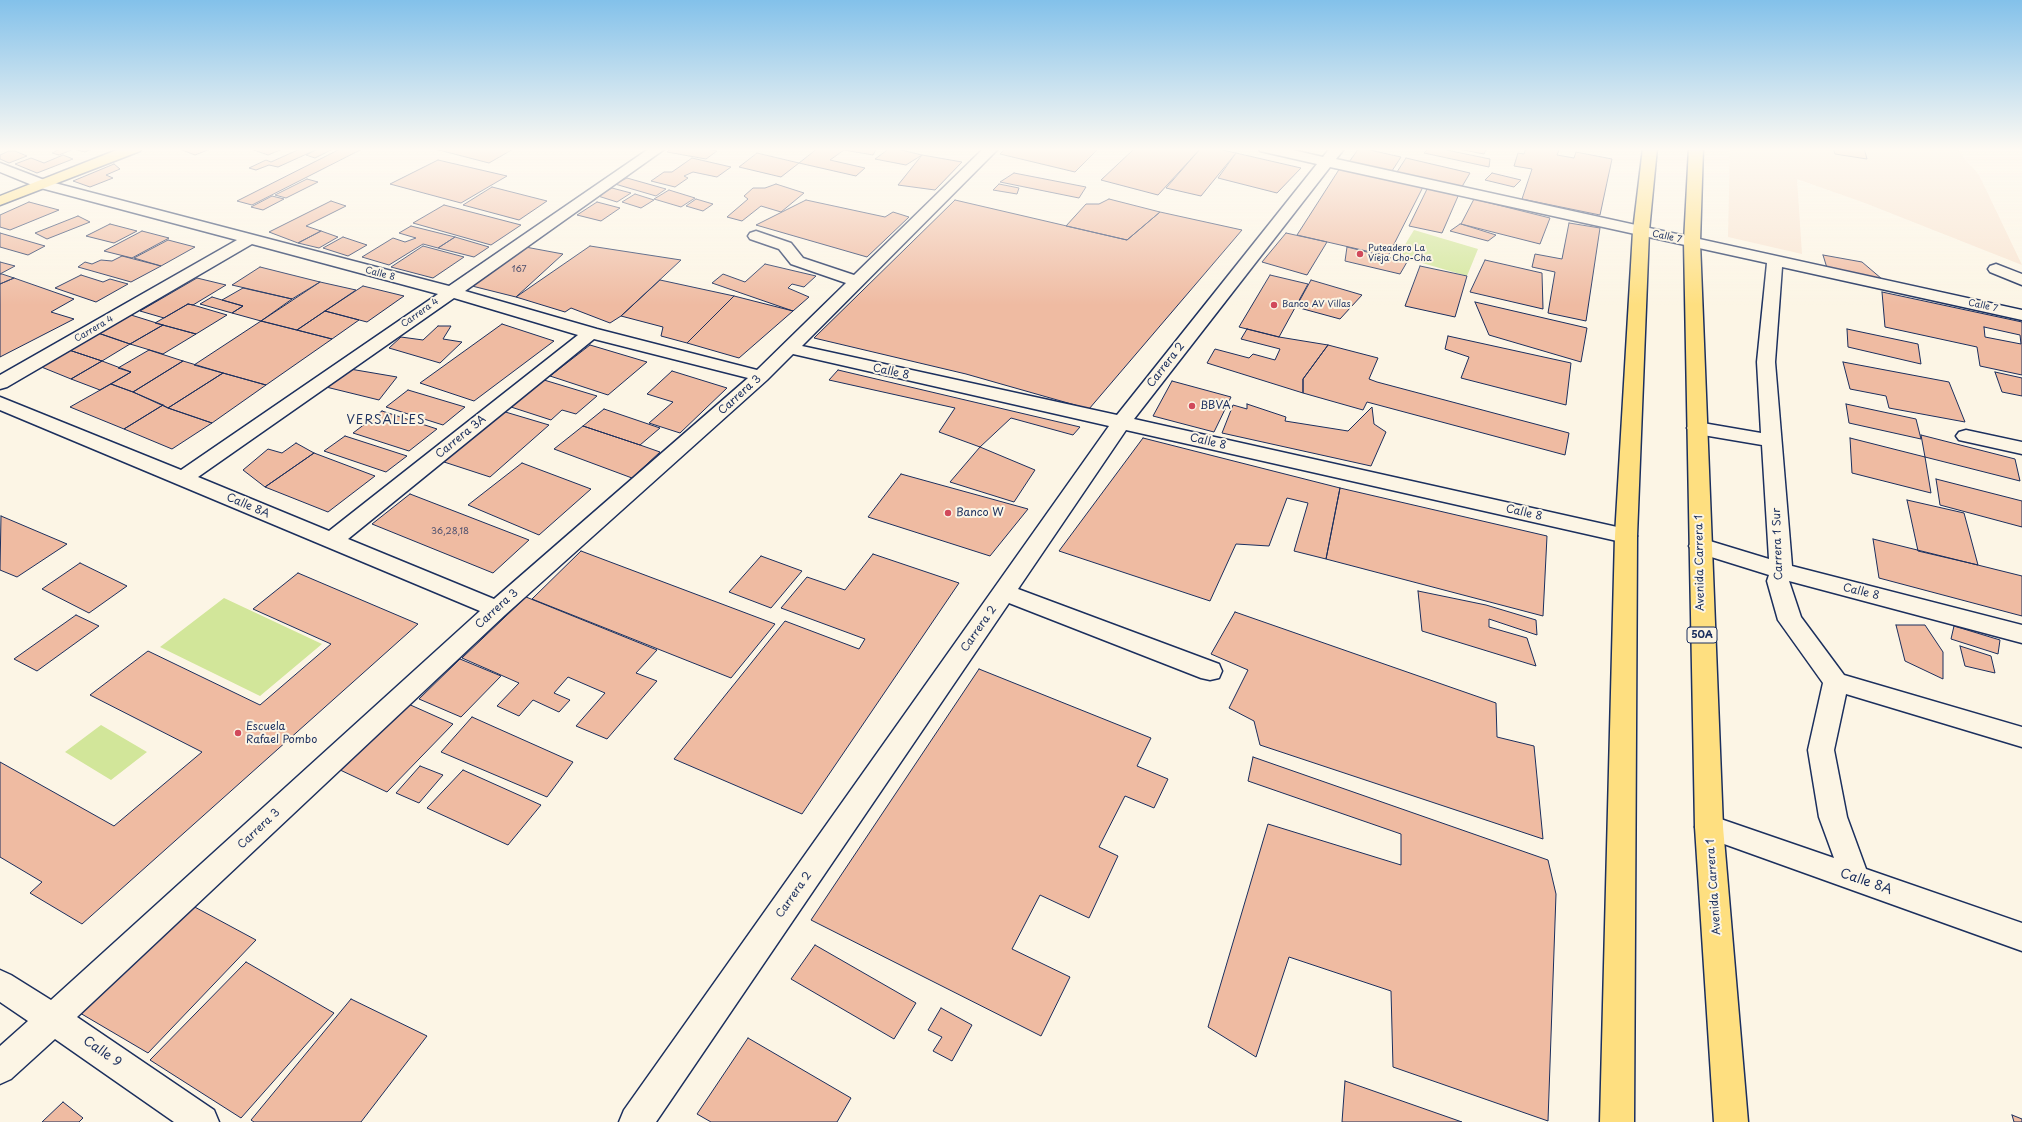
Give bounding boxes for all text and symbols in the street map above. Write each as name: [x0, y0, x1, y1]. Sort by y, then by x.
street label: Calle 7: [1651, 229, 1683, 245]
place label: Puteadero La Vieja Cho-Cha: [1368, 244, 1432, 265]
marker: Puteadero La Vieja Cho-Cha: [1355, 249, 1365, 259]
street label: Calle 8: [364, 265, 396, 283]
house number: 167: [512, 265, 526, 275]
street label: Carrera 4: [399, 296, 441, 330]
street label: Calle 7: [1967, 298, 1999, 314]
marker: Banco AV Villas: [1269, 300, 1279, 310]
place label: Banco AV Villas: [1282, 300, 1351, 310]
street label: Carrera 4: [73, 313, 115, 345]
street label: Carrera 2: [1144, 340, 1188, 390]
street label: Calle 8: [871, 362, 911, 382]
street label: Carrera 3: [716, 372, 764, 418]
place label: BBVA: [1200, 399, 1231, 413]
marker: BBVA: [1187, 401, 1197, 411]
street label: Carrera 3A: [433, 413, 489, 461]
district label: VERSALLES: [347, 414, 425, 428]
street label: Calle 8: [1188, 431, 1228, 453]
street label: Calle 8A: [224, 491, 272, 521]
street label: Calle 8: [1504, 502, 1544, 524]
place label: Banco W: [956, 506, 1004, 520]
marker: Banco W: [943, 508, 953, 518]
street label: Carrera 1 Sur: [1770, 508, 1786, 580]
street label: Avenida Carrera 1: [1693, 515, 1707, 611]
house number: 36,28,18: [431, 527, 469, 537]
street label: Calle 8: [1841, 581, 1881, 603]
street label: Carrera 3: [473, 586, 521, 632]
street label: Carrera 2: [958, 603, 1000, 655]
road number: 50A: [1687, 627, 1717, 643]
place label: Escuela Rafael Pombo: [246, 720, 317, 746]
marker: Escuela Rafael Pombo: [233, 728, 243, 738]
street label: Carrera 3: [235, 806, 283, 852]
street label: Avenida Carrera 1: [1704, 839, 1724, 935]
street label: Calle 8A: [1838, 866, 1894, 898]
street label: Carrera 2: [773, 869, 815, 921]
street label: Calle 9: [80, 1033, 124, 1071]

